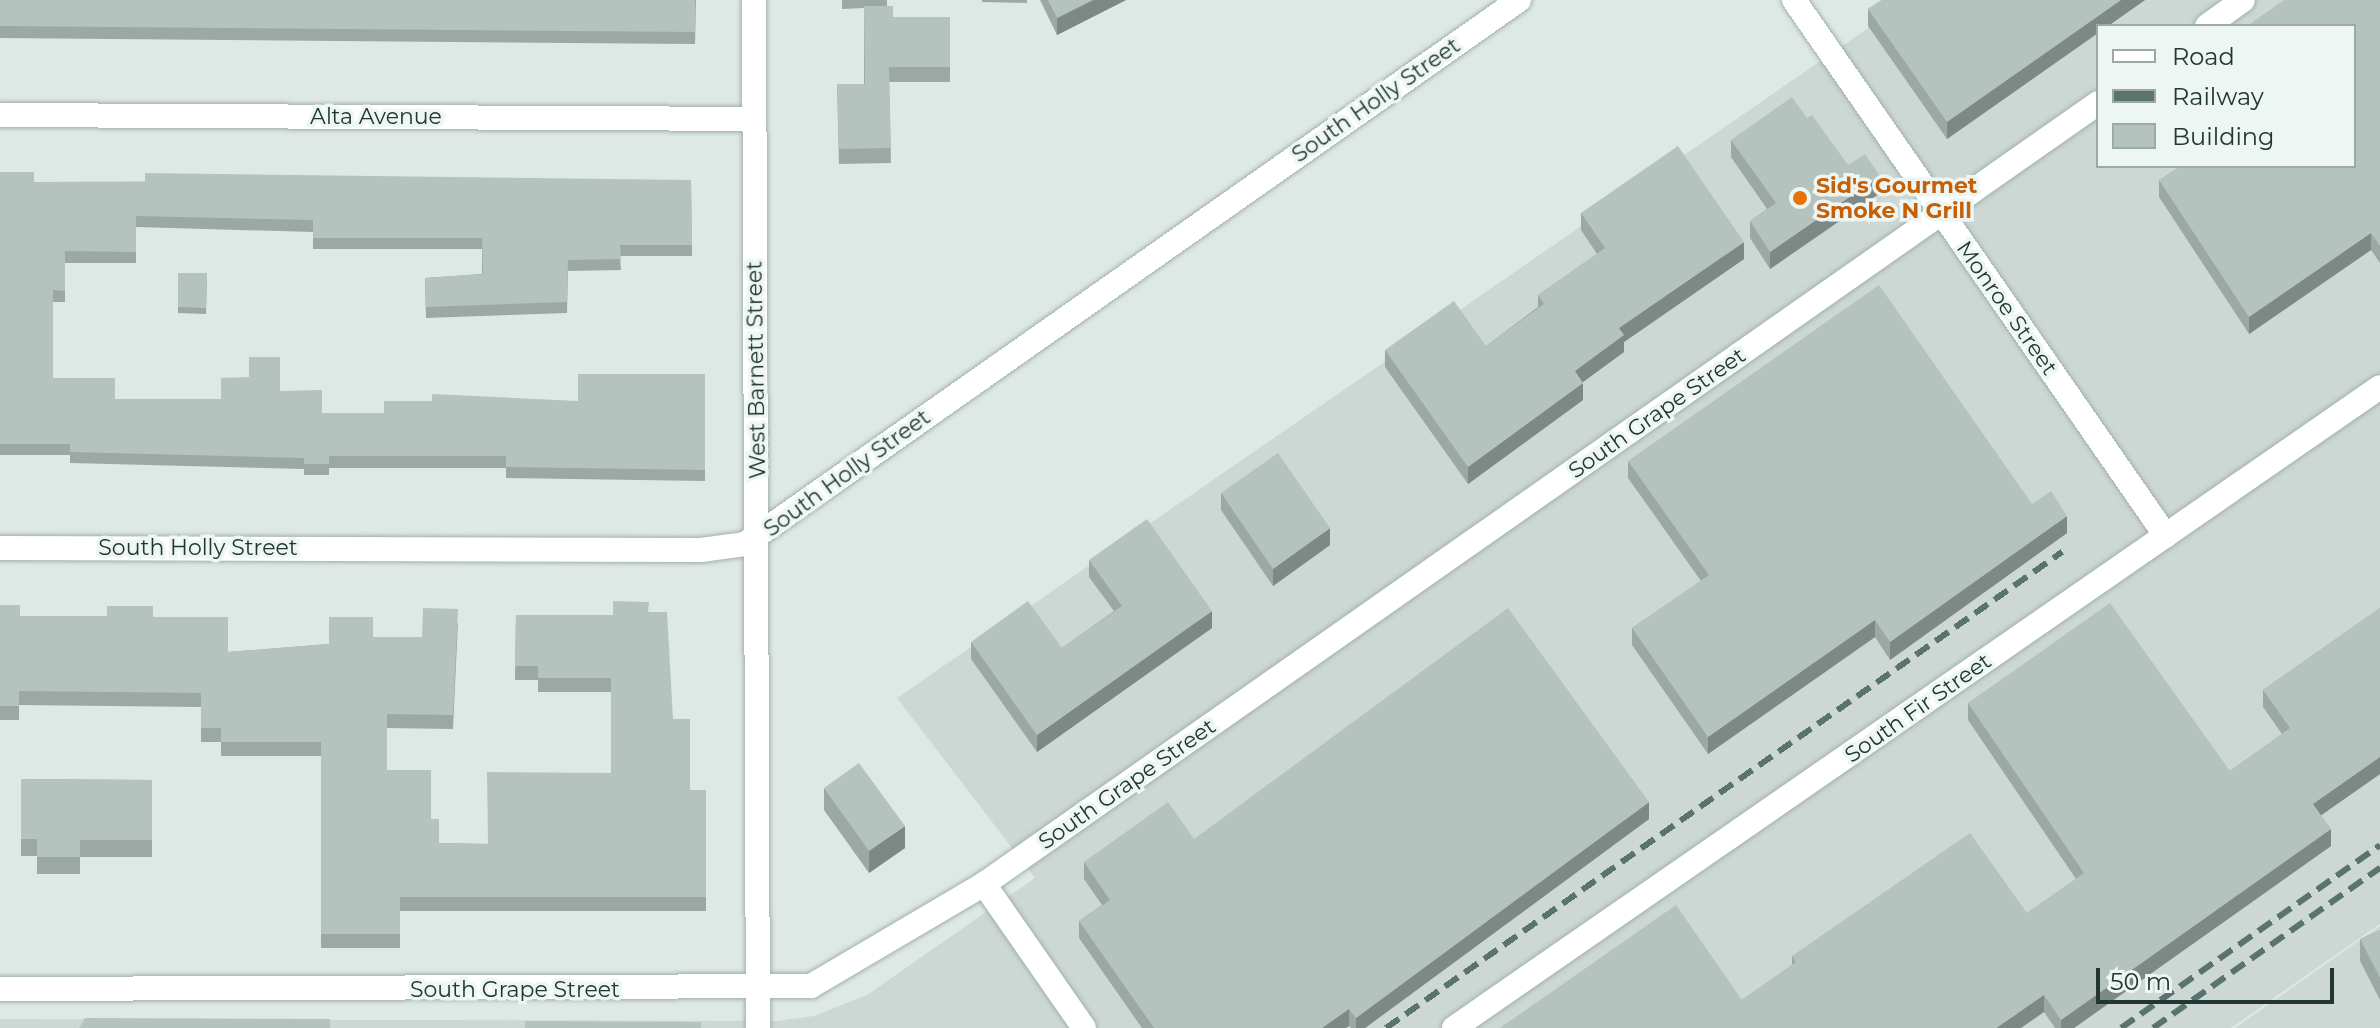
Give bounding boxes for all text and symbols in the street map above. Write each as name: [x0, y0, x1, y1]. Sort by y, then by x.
legend: [2096, 24, 2356, 168]
street label: South Holly Street: [1287, 32, 1465, 168]
text: Road: [2172, 42, 2235, 71]
text: Railway: [2172, 82, 2264, 111]
street label: Alta Avenue: [310, 104, 442, 130]
text: Building: [2172, 122, 2275, 151]
place label: Sid's Gourmet Smoke N Grill: [1816, 172, 1977, 224]
marker: Sid's Gourmet Smoke N Grill: [1791, 189, 1809, 207]
street label: Monroe Street: [1951, 236, 2063, 380]
street label: West Barnett Street: [741, 261, 771, 479]
street label: South Grape Street: [1563, 342, 1751, 484]
street label: South Holly Street: [759, 404, 935, 542]
street label: South Holly Street: [98, 535, 298, 561]
street label: South Fir Street: [1840, 648, 1996, 768]
street label: South Grape Street: [1033, 713, 1221, 855]
scale bar: [2100, 952, 2338, 1002]
text: 50 m: [2110, 967, 2171, 996]
street label: South Grape Street: [410, 977, 620, 1003]

